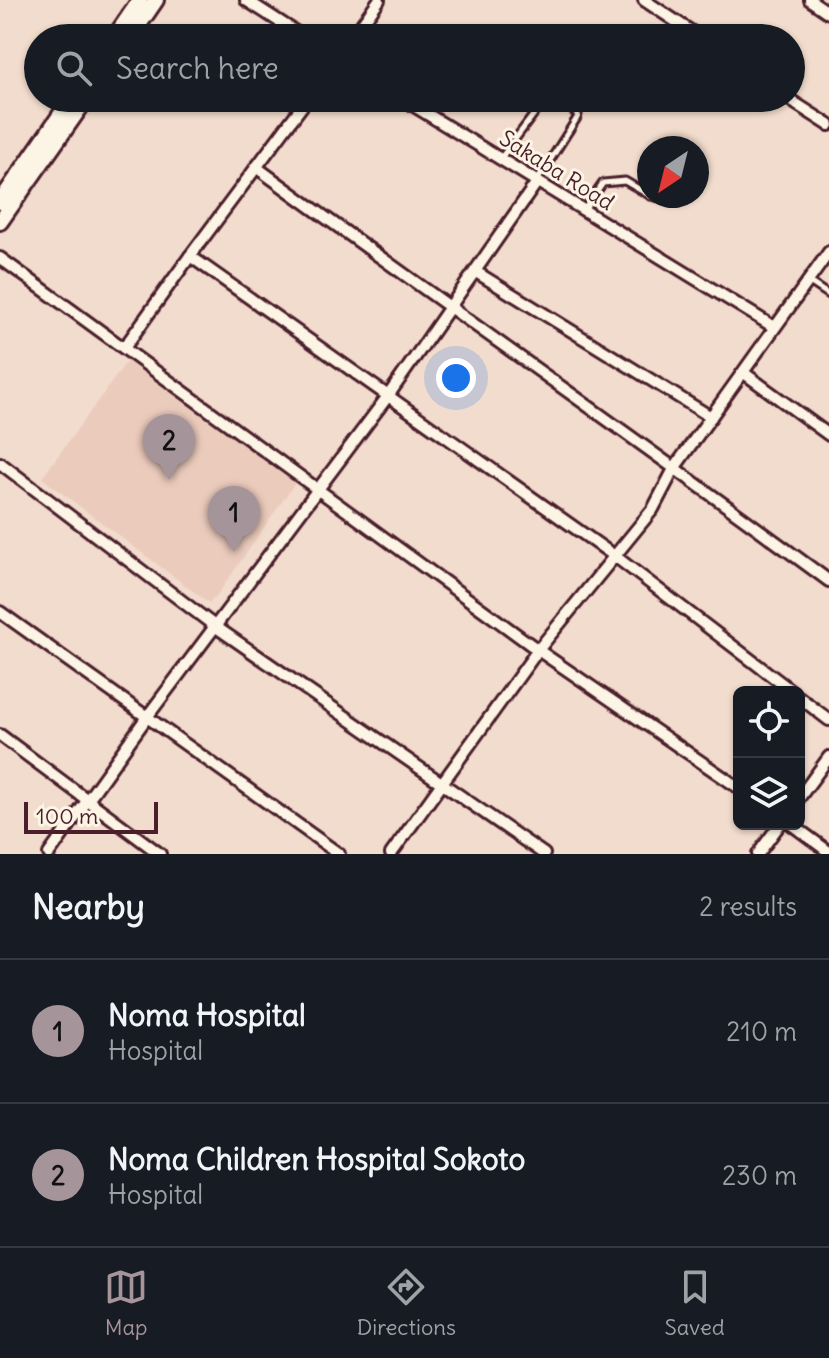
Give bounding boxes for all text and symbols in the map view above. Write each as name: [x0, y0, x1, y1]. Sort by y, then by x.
search box: [24, 24, 805, 112]
icon: search: [52, 46, 96, 90]
text: Search here: [116, 49, 279, 87]
street label: Sakaba Road: [494, 124, 620, 216]
north arrow: [637, 136, 709, 208]
your location: [436, 358, 476, 398]
pin: 2: [143, 414, 195, 480]
pin: 1: [208, 486, 260, 552]
map controls: [733, 686, 805, 830]
button: locate: [733, 686, 805, 758]
button: layers: [733, 758, 805, 830]
scale bar: [24, 798, 158, 834]
text: 100 m: [36, 802, 98, 830]
text: Nearby: [32, 885, 145, 928]
text: 2 results: [699, 890, 797, 923]
text: Noma Hospital: [108, 996, 306, 1034]
text: 1: [53, 1015, 63, 1048]
text: 210 m: [726, 1015, 797, 1048]
text: Hospital: [108, 1034, 203, 1067]
text: Noma Children Hospital Sokoto: [108, 1140, 525, 1178]
text: 2: [51, 1159, 65, 1192]
text: 230 m: [722, 1159, 797, 1192]
text: Hospital: [108, 1178, 203, 1211]
tab: Map: [104, 1265, 148, 1341]
tab: Directions: [357, 1265, 456, 1341]
tab: Saved: [664, 1265, 725, 1341]

